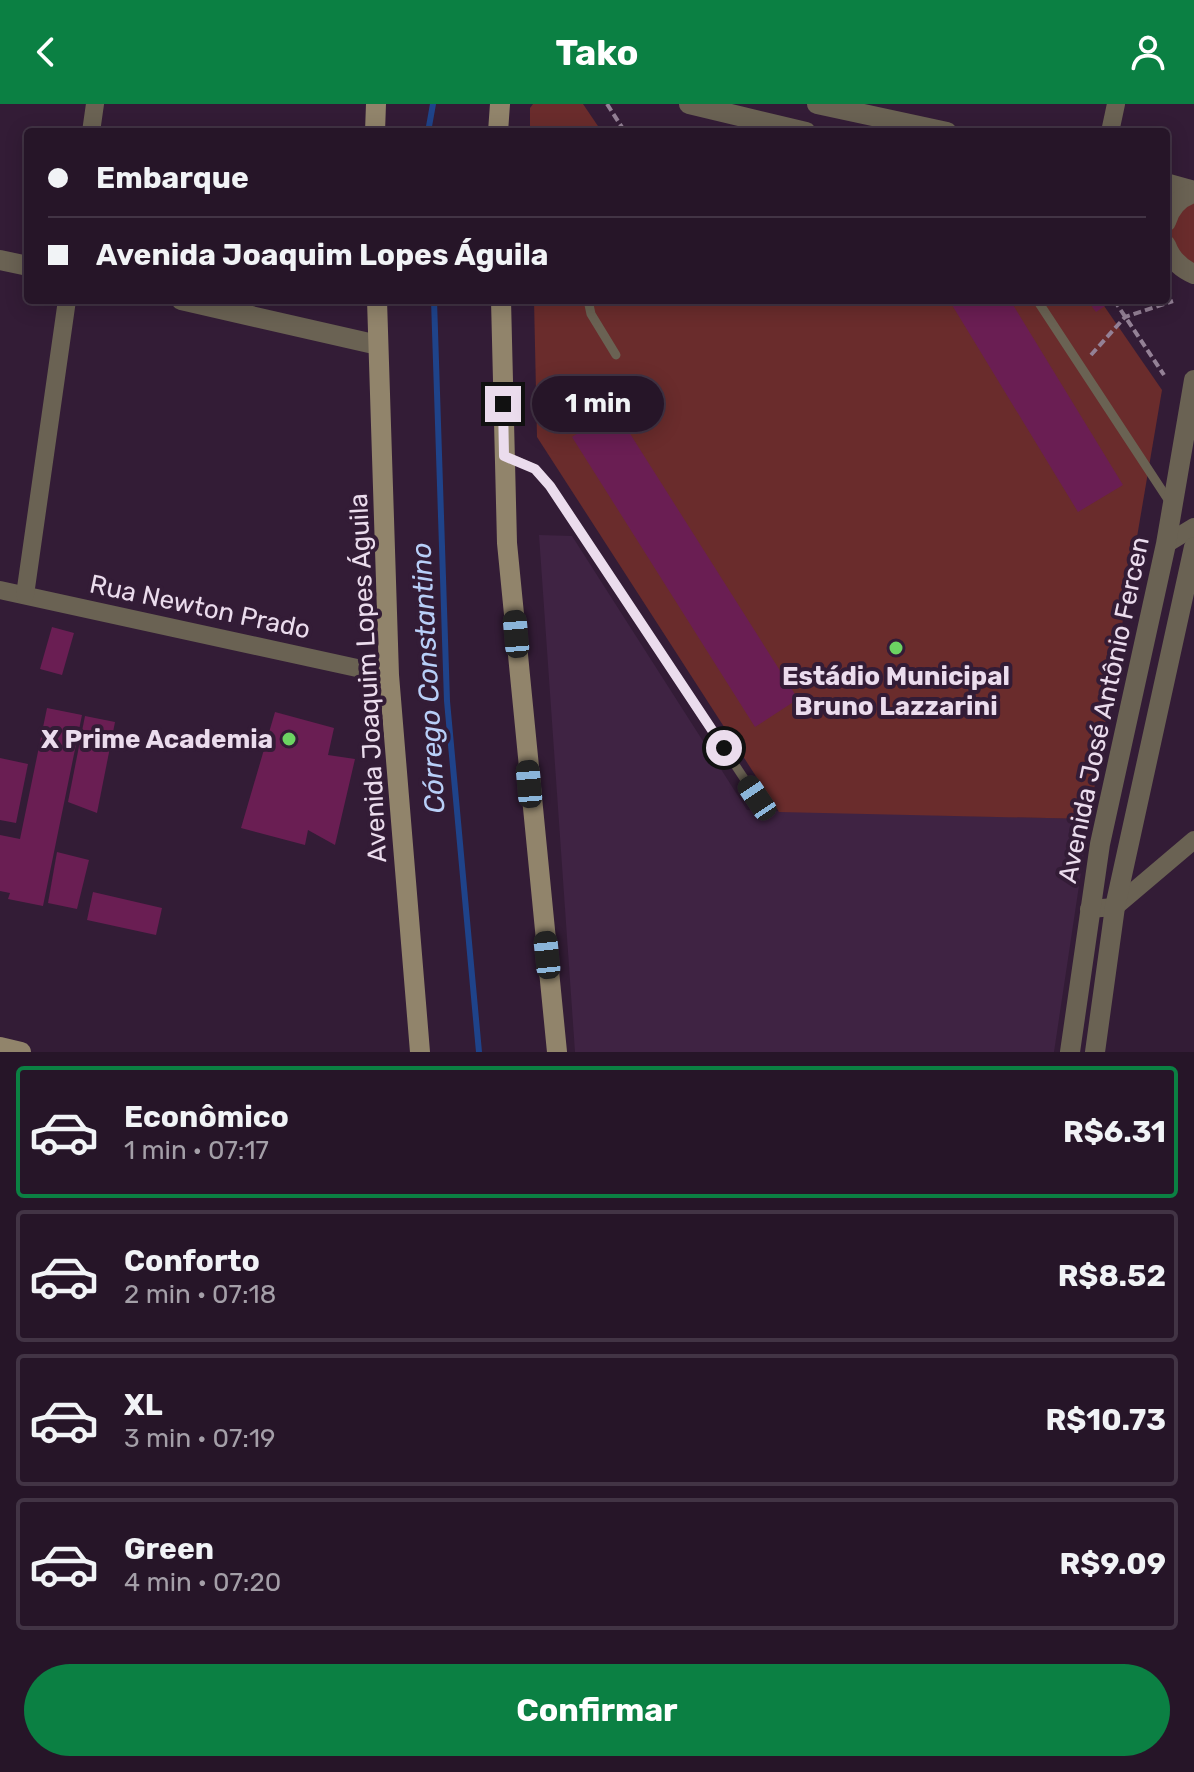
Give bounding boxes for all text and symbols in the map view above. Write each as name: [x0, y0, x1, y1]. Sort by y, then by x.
icon: back: [24, 30, 68, 74]
icon: person: [1126, 30, 1170, 74]
text: Tako: [556, 31, 638, 74]
text: Embarque: [96, 160, 249, 196]
text: Avenida Joaquim Lopes Águila: [96, 237, 549, 273]
callout: 1 min: [531, 376, 663, 432]
route end: [485, 386, 521, 422]
text: 1 min: [565, 388, 631, 419]
street label: Avenida Joaquim Lopes Águila: [343, 493, 393, 863]
street label: Avenida José Antônio Fercen: [1052, 534, 1156, 886]
water label: Córrego Constantino: [404, 542, 452, 814]
street label: Rua Newton Prado: [87, 568, 313, 646]
car: [502, 609, 530, 659]
marker: Estádio Municipal Bruno Lazzarini: [887, 639, 905, 657]
place label: Estádio Municipal Bruno Lazzarini: [782, 661, 1010, 722]
place label: X Prime Academia: [41, 724, 273, 755]
marker: X Prime Academia: [280, 730, 298, 748]
route start: [706, 730, 742, 766]
car: [515, 759, 543, 809]
car: [734, 771, 780, 825]
car: [533, 930, 561, 980]
icon: car: [28, 1096, 100, 1168]
text: Econômico: [124, 1099, 289, 1135]
text: R$6.31: [1063, 1114, 1166, 1150]
text: 1 min · 07:17: [124, 1135, 269, 1166]
icon: car: [28, 1240, 100, 1312]
text: Conforto: [124, 1243, 260, 1279]
text: R$8.52: [1058, 1258, 1166, 1294]
text: 2 min · 07:18: [124, 1279, 276, 1310]
icon: car: [28, 1384, 100, 1456]
text: XL: [124, 1387, 163, 1423]
text: R$10.73: [1046, 1402, 1166, 1438]
text: 3 min · 07:19: [124, 1423, 276, 1454]
icon: car: [28, 1528, 100, 1600]
text: Green: [124, 1531, 214, 1567]
text: R$9.09: [1060, 1546, 1166, 1582]
text: 4 min · 07:20: [124, 1567, 281, 1598]
button: Confirmar: [24, 1664, 1170, 1756]

